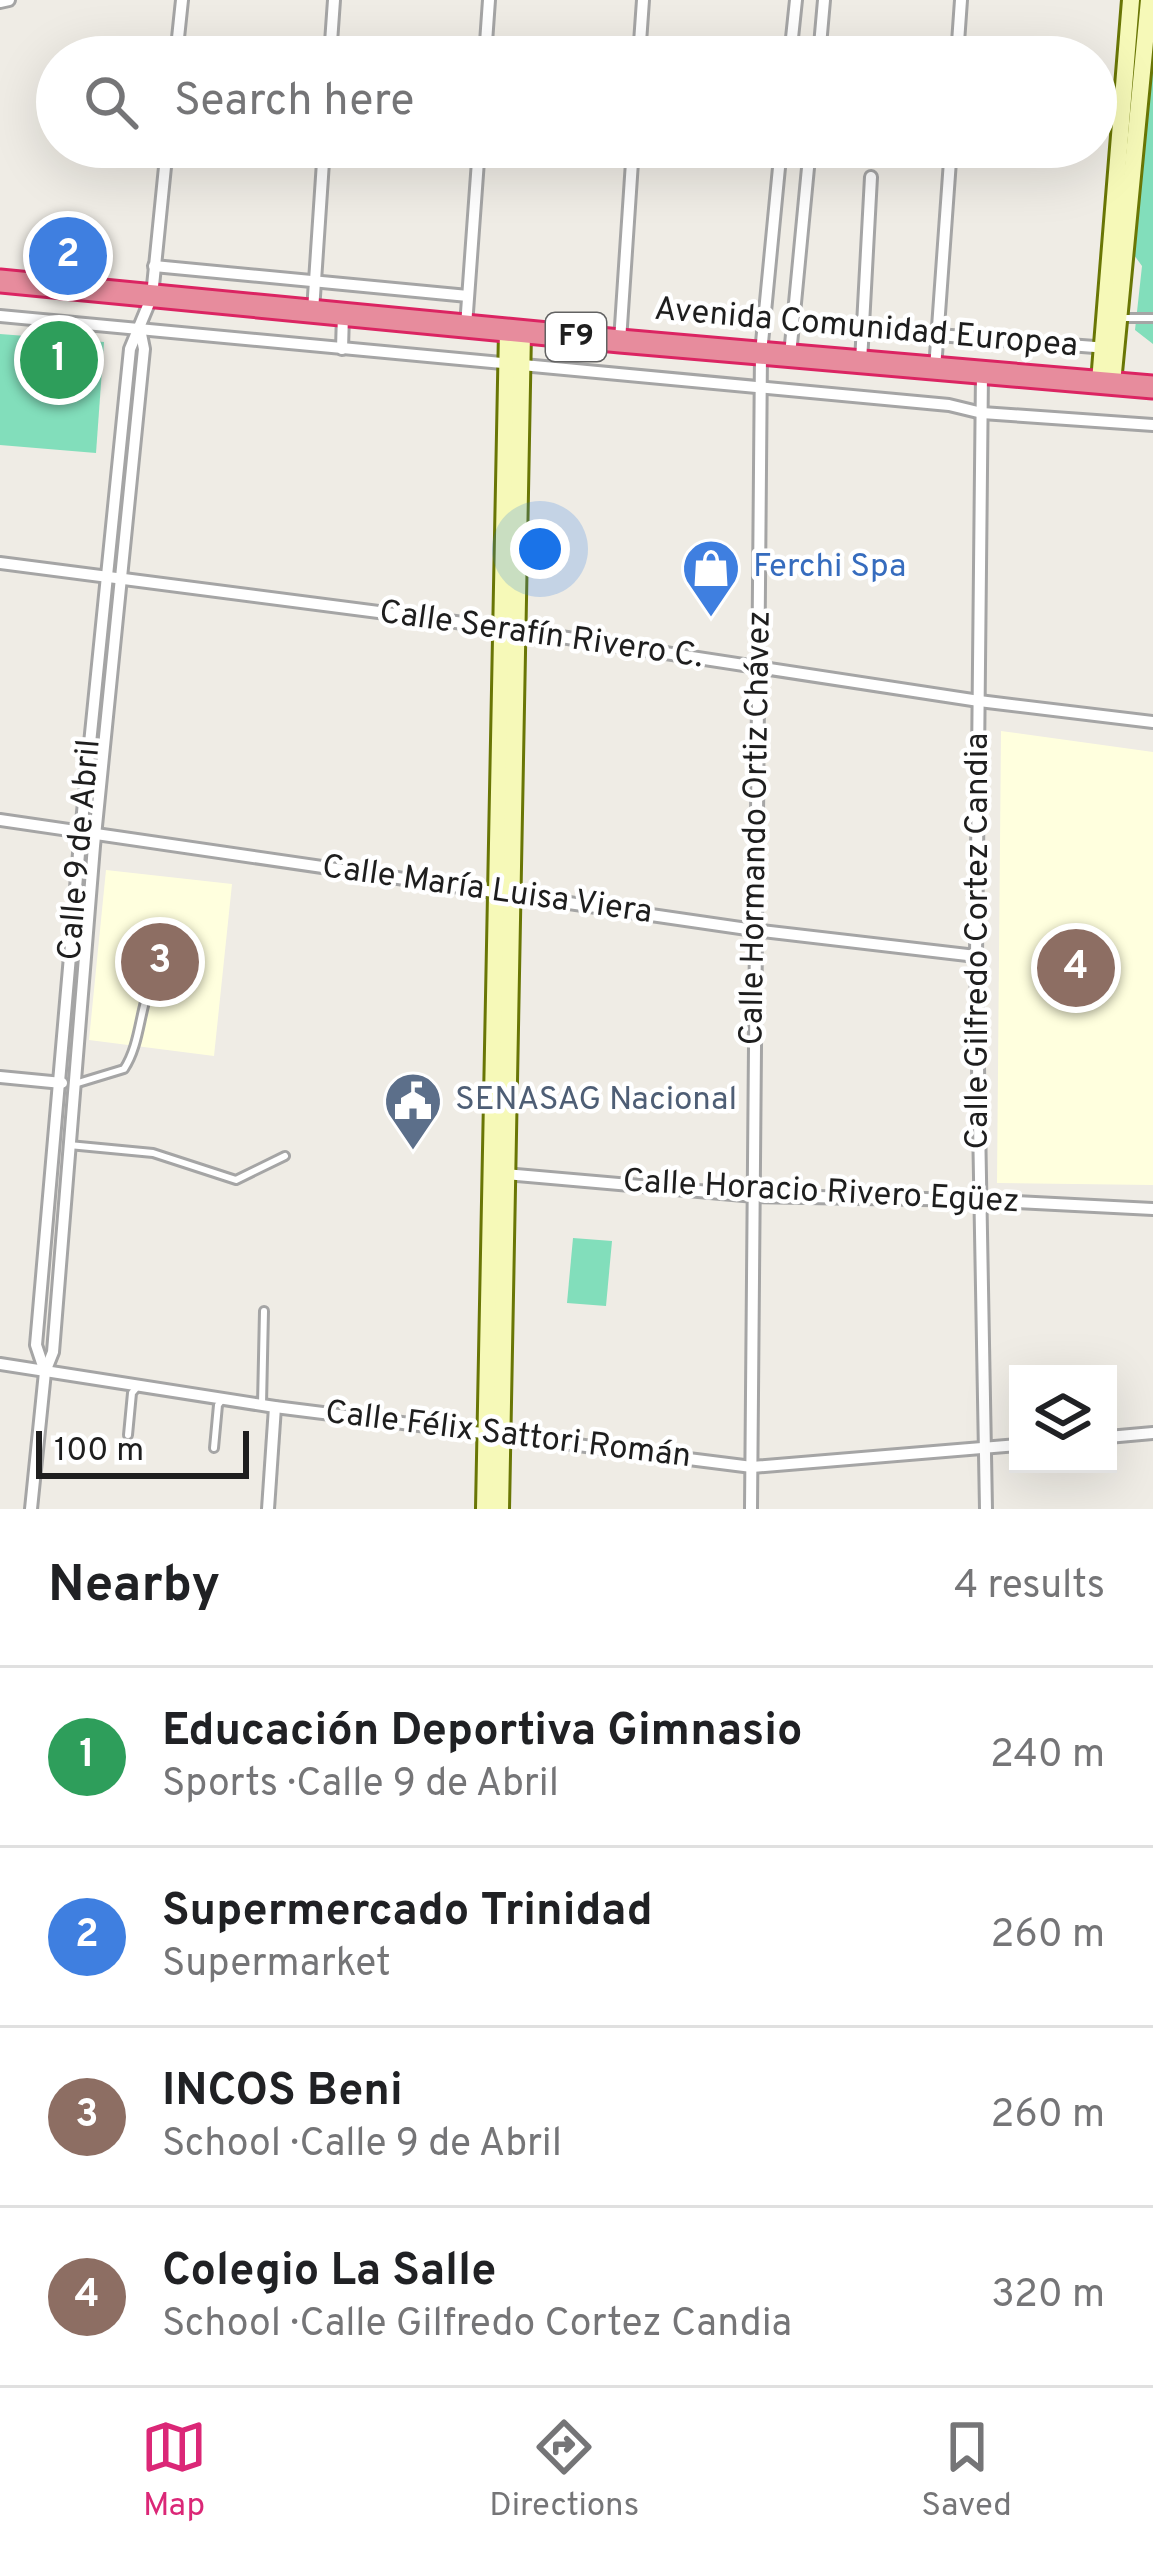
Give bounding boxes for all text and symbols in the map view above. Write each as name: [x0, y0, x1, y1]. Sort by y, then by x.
search box: [36, 36, 1117, 168]
icon: search: [78, 69, 144, 135]
text: Search here: [174, 74, 414, 131]
pin: 2: [29, 211, 107, 301]
street label: Avenida Comunidad Europea: [652, 290, 1080, 368]
road number: F9: [546, 313, 606, 361]
pin: 1: [20, 315, 98, 405]
your location: [510, 519, 570, 579]
shop icon: Ferchi Spa: [680, 537, 742, 619]
place label: Ferchi Spa: [753, 547, 906, 589]
street label: Calle Serafín Rivero C.: [376, 592, 706, 680]
street label: Calle Hormando Ortiz Chávez: [732, 610, 782, 1046]
street label: Calle Gilfredo Cortez Candia: [958, 733, 1000, 1149]
street label: Calle 9 de Abril: [50, 737, 112, 963]
street label: Calle María Luisa Viera: [319, 847, 655, 935]
pin: 3: [121, 917, 199, 1007]
pin: 4: [1037, 923, 1115, 1013]
public building icon: SENASAG Nacional: [382, 1070, 444, 1152]
place label: SENASAG Nacional: [455, 1080, 737, 1122]
street label: Calle Horacio Rivero Egüez: [622, 1162, 1020, 1224]
map controls: [1009, 1365, 1117, 1473]
button: layers: [1009, 1365, 1117, 1473]
street label: Calle Félix Sattori Román: [323, 1393, 693, 1479]
scale bar: [36, 1425, 249, 1478]
text: 100 m: [54, 1431, 144, 1473]
text: Nearby: [48, 1555, 220, 1620]
text: 4 results: [954, 1563, 1105, 1612]
text: Educación Deportiva Gimnasio: [162, 1704, 802, 1761]
text: 1: [79, 1732, 95, 1781]
text: 240 m: [990, 1732, 1105, 1781]
text: Sports · Calle 9 de Abril: [162, 1761, 559, 1810]
text: Supermercado Trinidad: [162, 1884, 653, 1941]
text: 2: [75, 1912, 99, 1961]
text: 260 m: [991, 1912, 1105, 1961]
text: Supermarket: [162, 1941, 391, 1990]
text: INCOS Beni: [162, 2064, 403, 2121]
text: 3: [75, 2092, 99, 2141]
text: 260 m: [991, 2092, 1105, 2141]
text: School · Calle 9 de Abril: [162, 2121, 562, 2170]
text: Colegio La Salle: [162, 2244, 496, 2301]
text: 4: [74, 2272, 100, 2321]
text: 320 m: [991, 2272, 1105, 2321]
text: School · Calle Gilfredo Cortez Candia: [162, 2301, 792, 2350]
tab: Map: [141, 2414, 207, 2528]
tab: Directions: [489, 2414, 639, 2528]
tab: Saved: [921, 2414, 1012, 2528]

